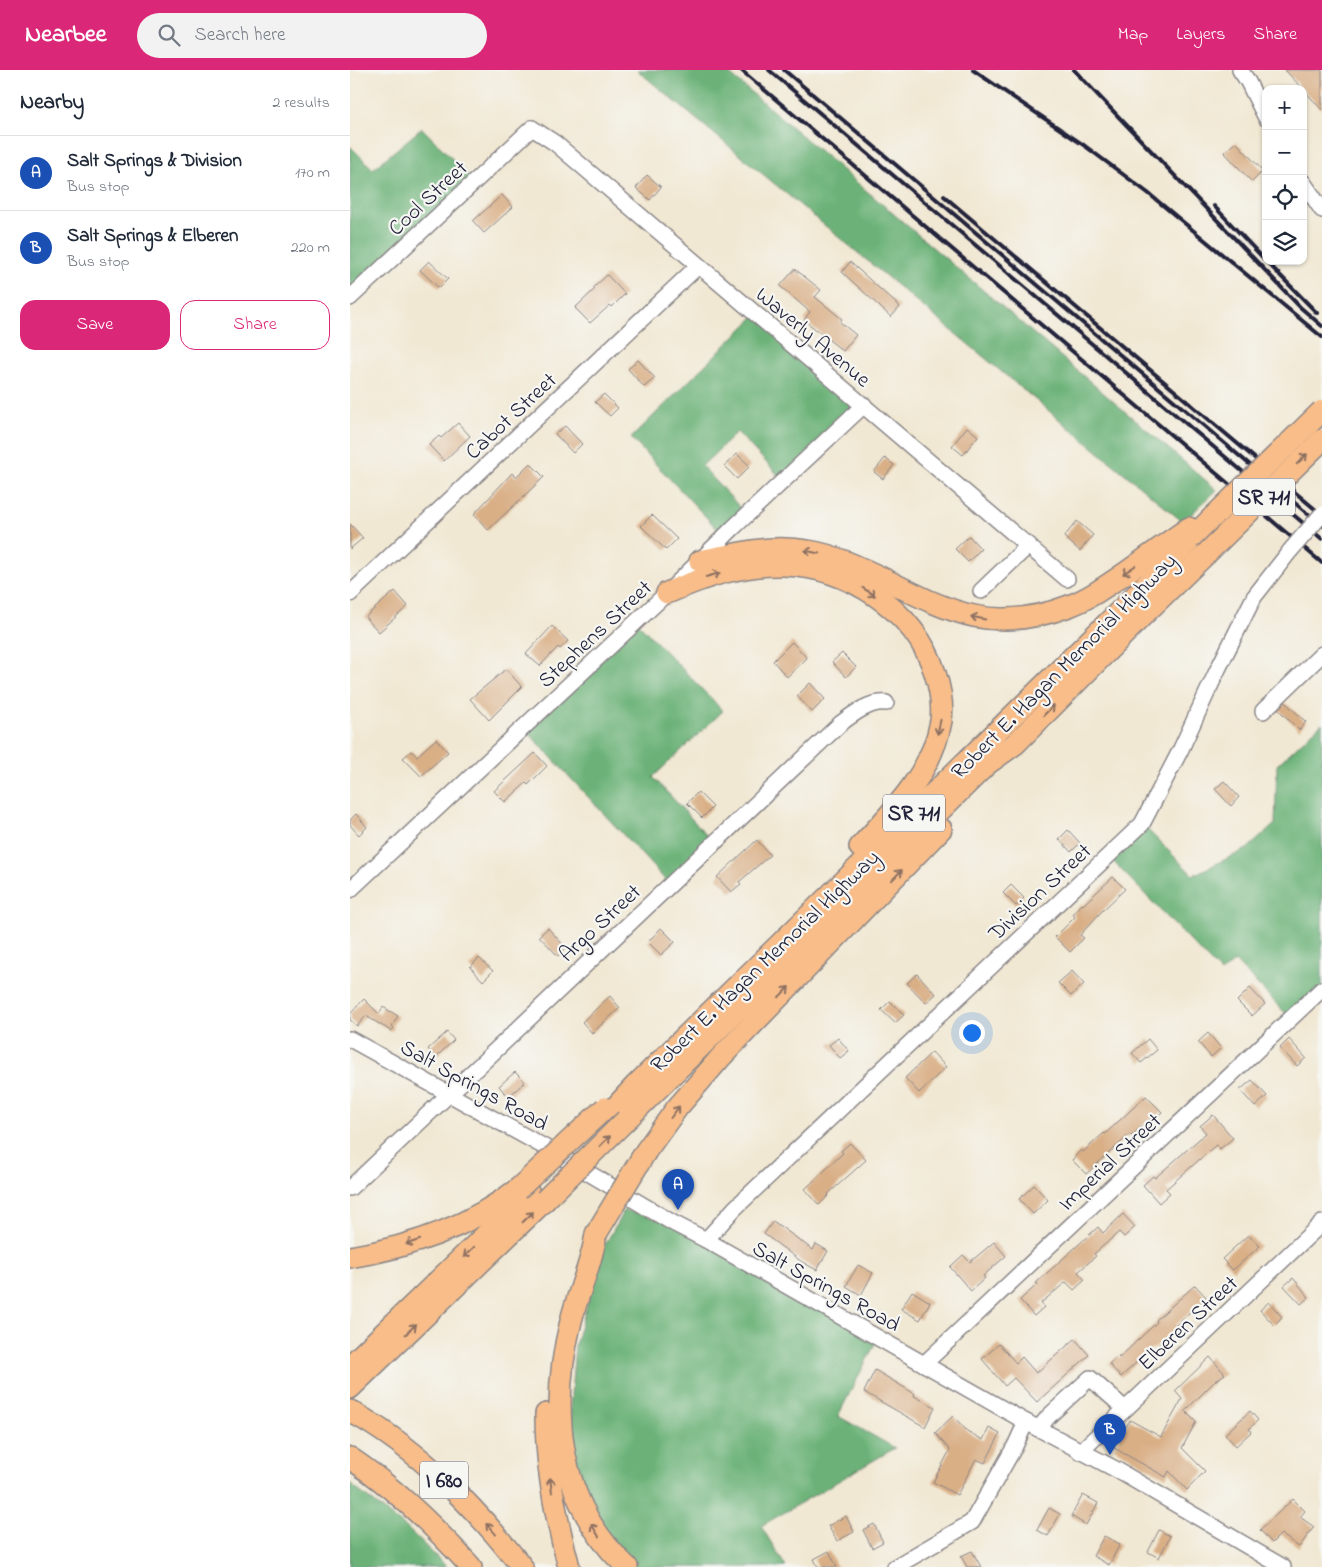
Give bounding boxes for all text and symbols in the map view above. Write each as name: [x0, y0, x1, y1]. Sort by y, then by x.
search box: [137, 13, 487, 58]
text: Nearbee: [25, 18, 107, 53]
icon: search: [155, 21, 183, 49]
text: Search here: [195, 22, 286, 49]
text: Map: [1118, 22, 1148, 48]
text: Layers: [1176, 22, 1226, 48]
text: Share: [1254, 22, 1297, 48]
map controls: [1262, 85, 1307, 265]
button: +: [1262, 85, 1307, 130]
text: Nearby: [20, 88, 84, 118]
text: 2 results: [272, 91, 330, 115]
button: −: [1262, 130, 1307, 175]
text: Salt Springs & Division: [67, 148, 242, 175]
street label: Cool Street: [382, 153, 477, 245]
text: A: [31, 161, 41, 185]
text: 170 m: [295, 161, 330, 185]
text: Bus stop: [67, 175, 130, 199]
button: locate: [1262, 175, 1307, 220]
button: layers: [1262, 220, 1307, 265]
text: Salt Springs & Elberen: [67, 223, 238, 250]
text: B: [31, 236, 41, 260]
text: 220 m: [291, 236, 330, 260]
text: Bus stop: [67, 250, 130, 274]
street label: Waverly Avenue: [747, 280, 877, 397]
button: Save: [20, 300, 170, 350]
button: Share: [180, 300, 330, 350]
street label: Cabot Street: [459, 366, 566, 468]
one-way arrow: [1296, 453, 1308, 465]
road number: SR 711: [1233, 478, 1295, 516]
one-way arrow: [804, 547, 820, 556]
street label: Robert E. Hagan Memorial Highway: [945, 547, 1186, 788]
one-way arrow: [1122, 565, 1136, 576]
one-way arrow: [704, 570, 720, 579]
street label: Stephens Street: [532, 573, 661, 697]
one-way arrow: [861, 587, 875, 597]
one-way arrow: [971, 612, 987, 622]
one-way arrow: [1043, 704, 1055, 716]
one-way arrow: [934, 718, 943, 734]
road number: SR 711: [883, 794, 945, 831]
street label: Division Street: [982, 836, 1100, 950]
street label: Robert E. Hagan Memorial Highway: [644, 843, 889, 1082]
one-way arrow: [891, 869, 903, 881]
street label: Argo Street: [553, 877, 651, 972]
one-way arrow: [778, 985, 790, 998]
your location: [959, 1020, 985, 1046]
street label: Salt Springs Road: [393, 1033, 553, 1141]
one-way arrow: [669, 1105, 680, 1118]
street label: Imperial Street: [1052, 1106, 1170, 1220]
one-way arrow: [599, 1135, 611, 1147]
pin: A: [662, 1169, 694, 1210]
one-way arrow: [522, 1211, 534, 1223]
street label: Salt Springs Road: [745, 1234, 905, 1342]
one-way arrow: [405, 1238, 421, 1248]
one-way arrow: [462, 1246, 475, 1258]
street label: Elberen Street: [1132, 1269, 1247, 1379]
one-way arrow: [404, 1323, 417, 1335]
pin: B: [1094, 1414, 1126, 1455]
road number: I 680: [420, 1462, 468, 1498]
one-way arrow: [546, 1478, 556, 1494]
one-way arrow: [486, 1523, 497, 1536]
one-way arrow: [590, 1523, 600, 1537]

